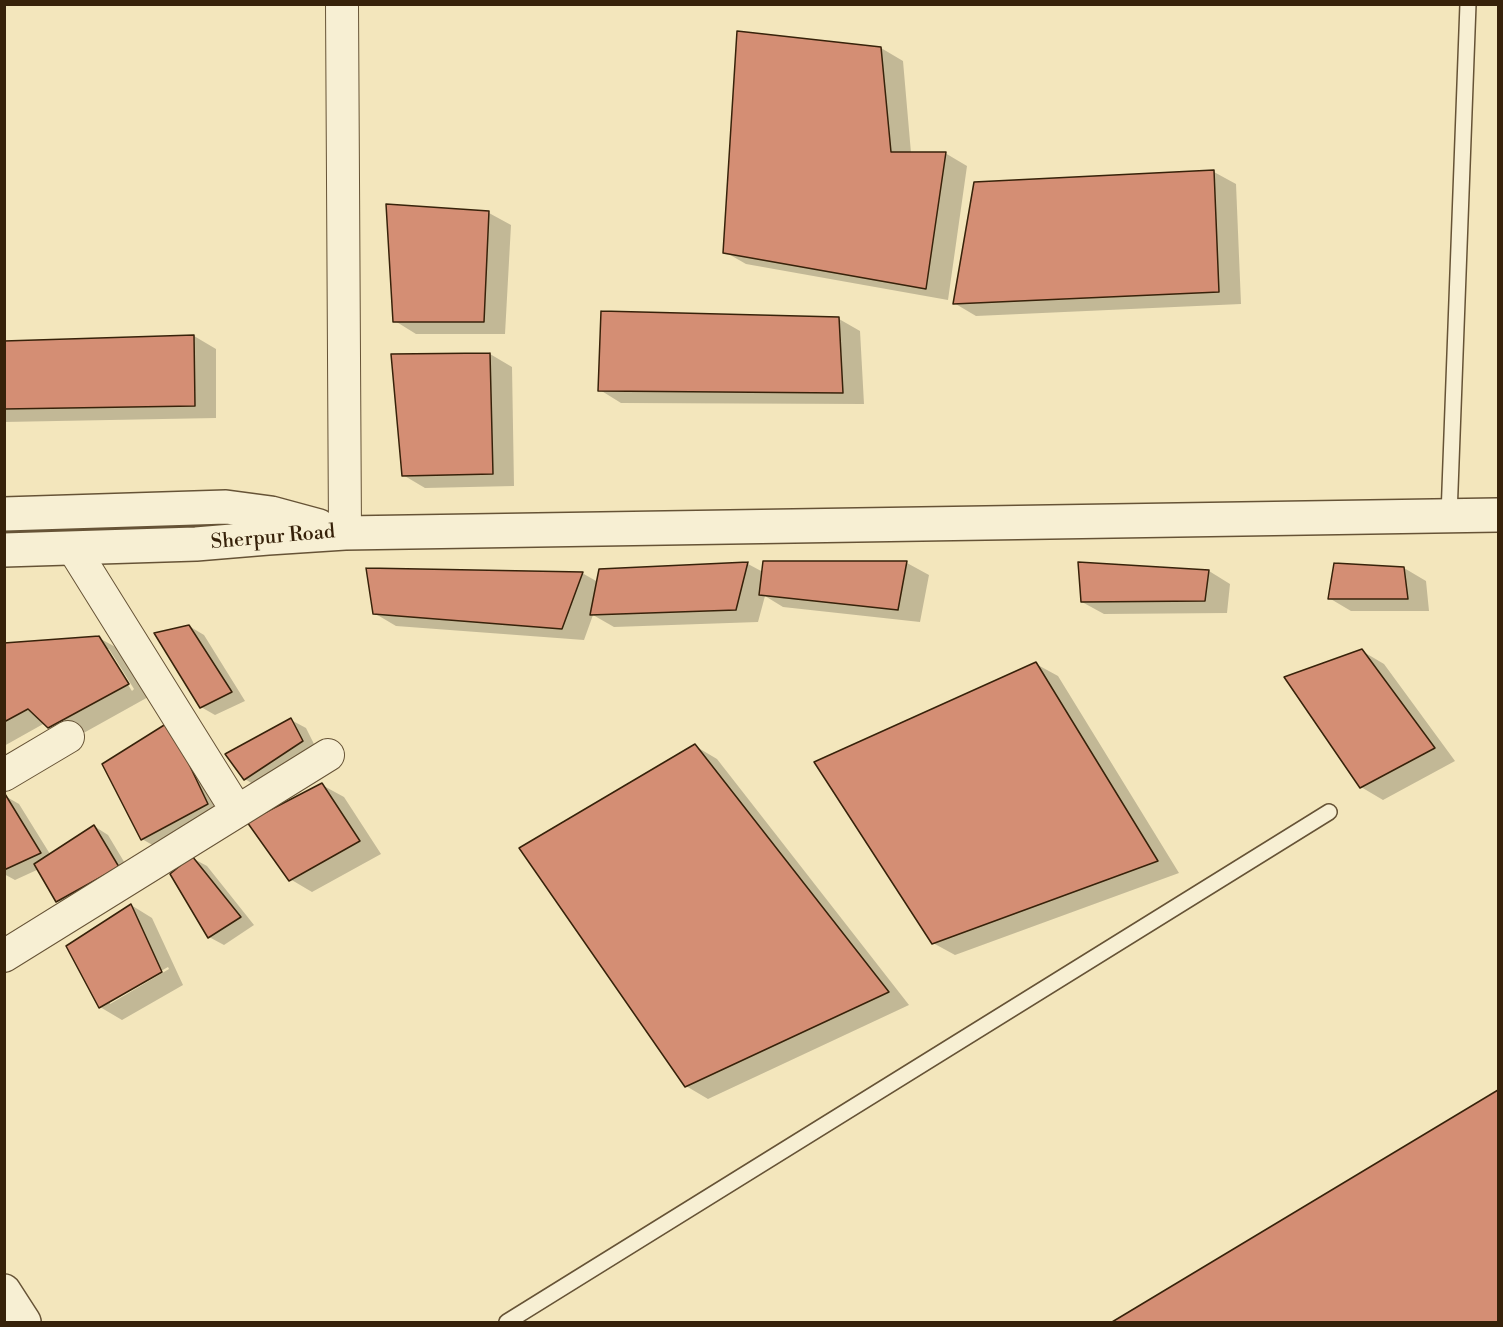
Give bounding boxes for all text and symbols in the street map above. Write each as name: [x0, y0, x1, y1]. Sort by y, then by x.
street label: Sherpur Road: [210, 521, 336, 555]

